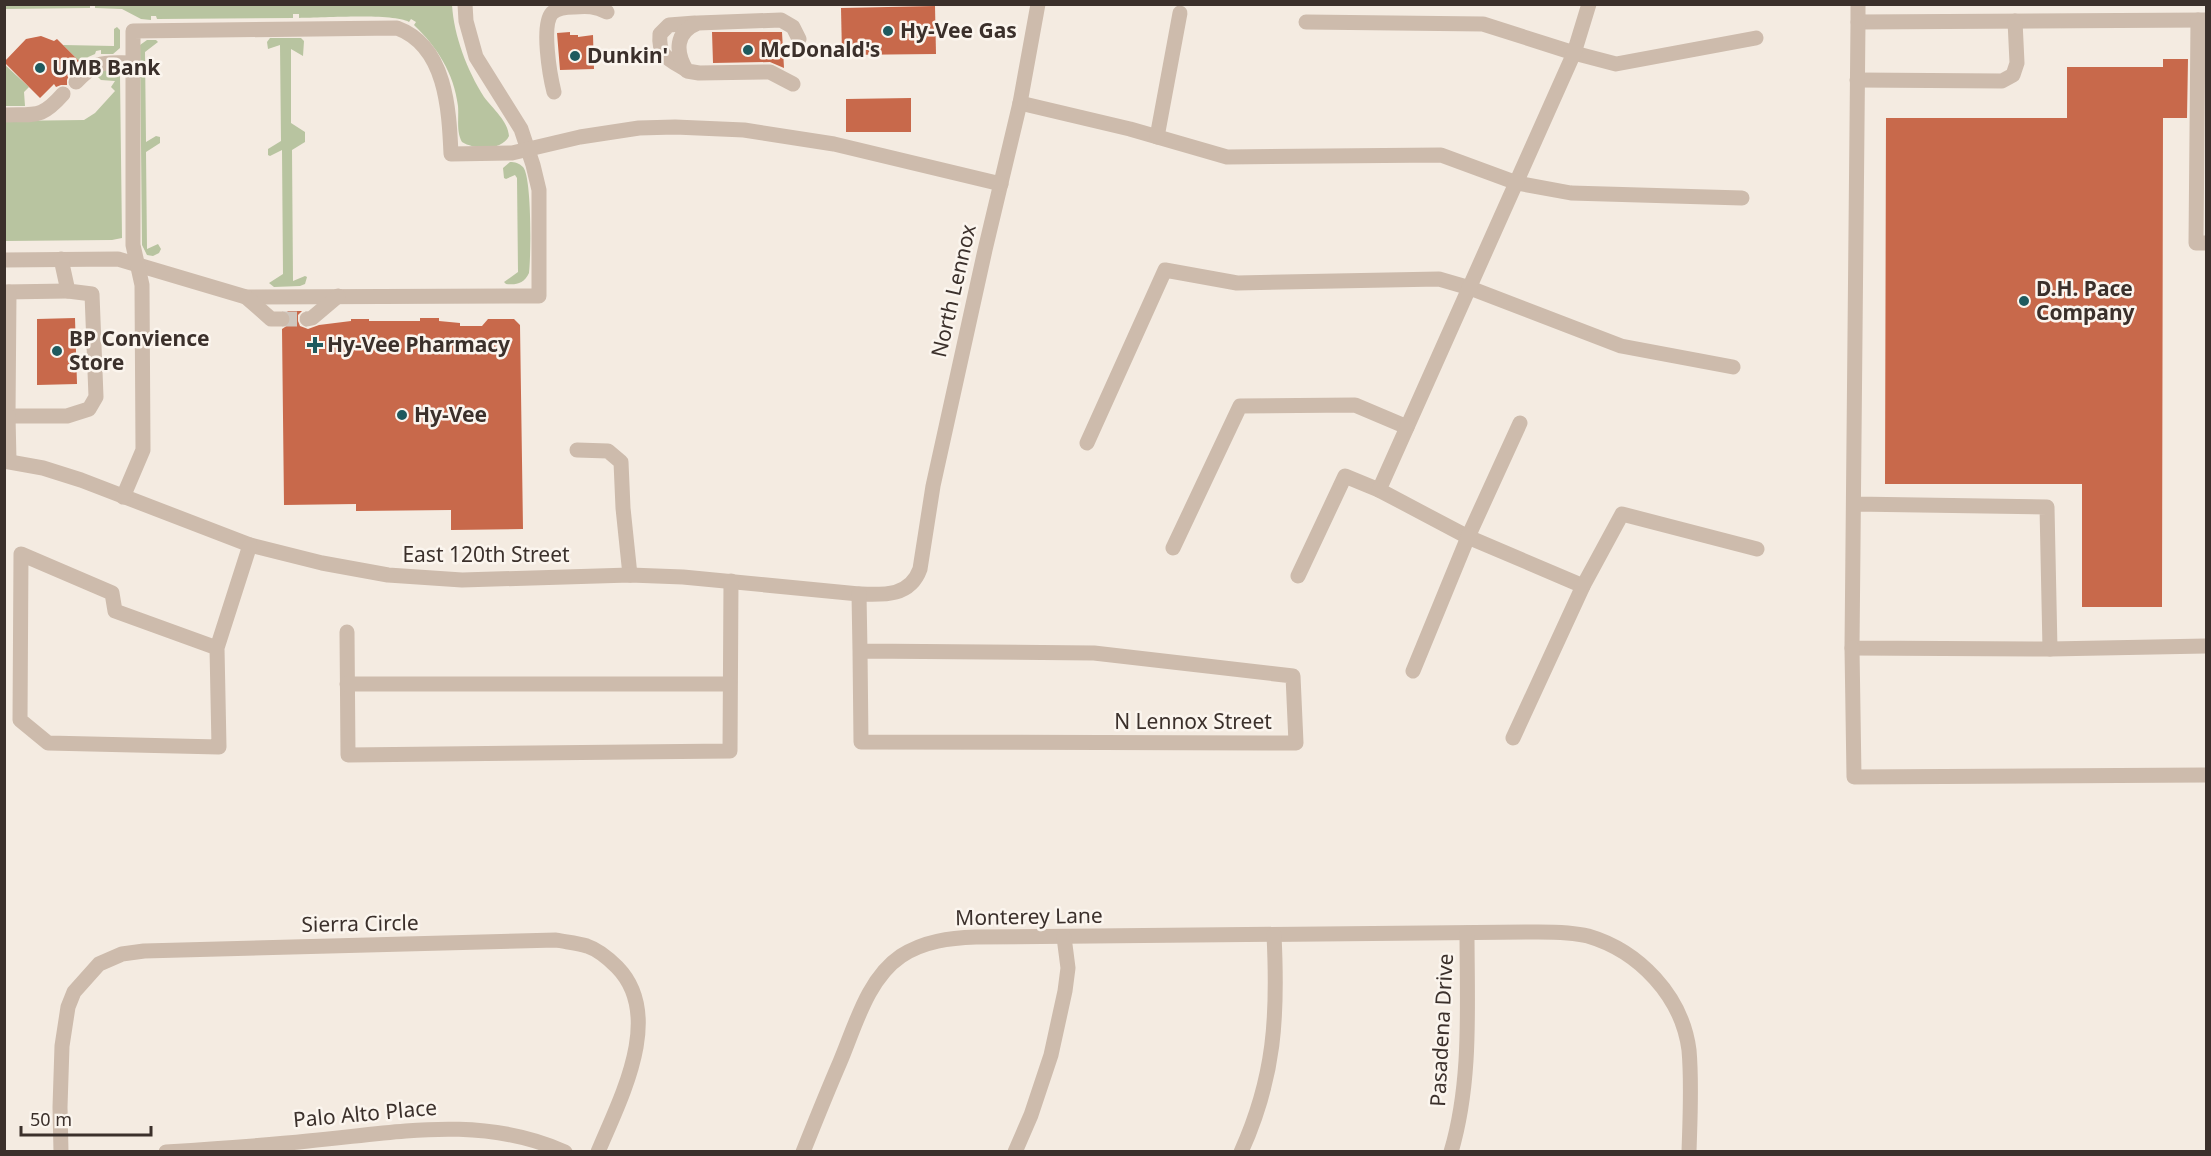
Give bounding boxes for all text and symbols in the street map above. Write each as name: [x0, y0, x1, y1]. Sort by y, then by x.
place label: Hy-Vee Gas: [900, 16, 1017, 44]
marker: Hy-Vee Gas: [881, 24, 895, 38]
place label: McDonald's: [760, 35, 880, 63]
place label: Dunkin': [587, 41, 668, 69]
marker: McDonald's: [741, 43, 755, 57]
marker: Dunkin': [568, 49, 582, 63]
place label: UMB Bank: [52, 53, 161, 81]
marker: UMB Bank: [33, 61, 47, 75]
street label: North Lennox: [924, 222, 982, 360]
place label: D.H. Pace Company: [2036, 274, 2135, 326]
marker: D.H. Pace Company: [2017, 294, 2031, 308]
place label: BP Convience Store: [69, 324, 210, 376]
place label: Hy-Vee Pharmacy: [327, 330, 510, 358]
marker: Hy-Vee Pharmacy: [308, 338, 322, 352]
marker: BP Convience Store: [50, 344, 64, 358]
place label: Hy-Vee: [414, 400, 487, 428]
marker: Hy-Vee: [395, 408, 409, 422]
street label: East 120th Street: [402, 540, 570, 568]
street label: N Lennox Street: [1114, 707, 1272, 735]
street label: Monterey Lane: [955, 901, 1103, 931]
street label: Sierra Circle: [301, 908, 419, 938]
street label: Pasadena Drive: [1423, 953, 1459, 1107]
street label: Palo Alto Place: [292, 1093, 438, 1133]
scale bar: [21, 1099, 152, 1137]
text: 50 m: [30, 1107, 72, 1131]

